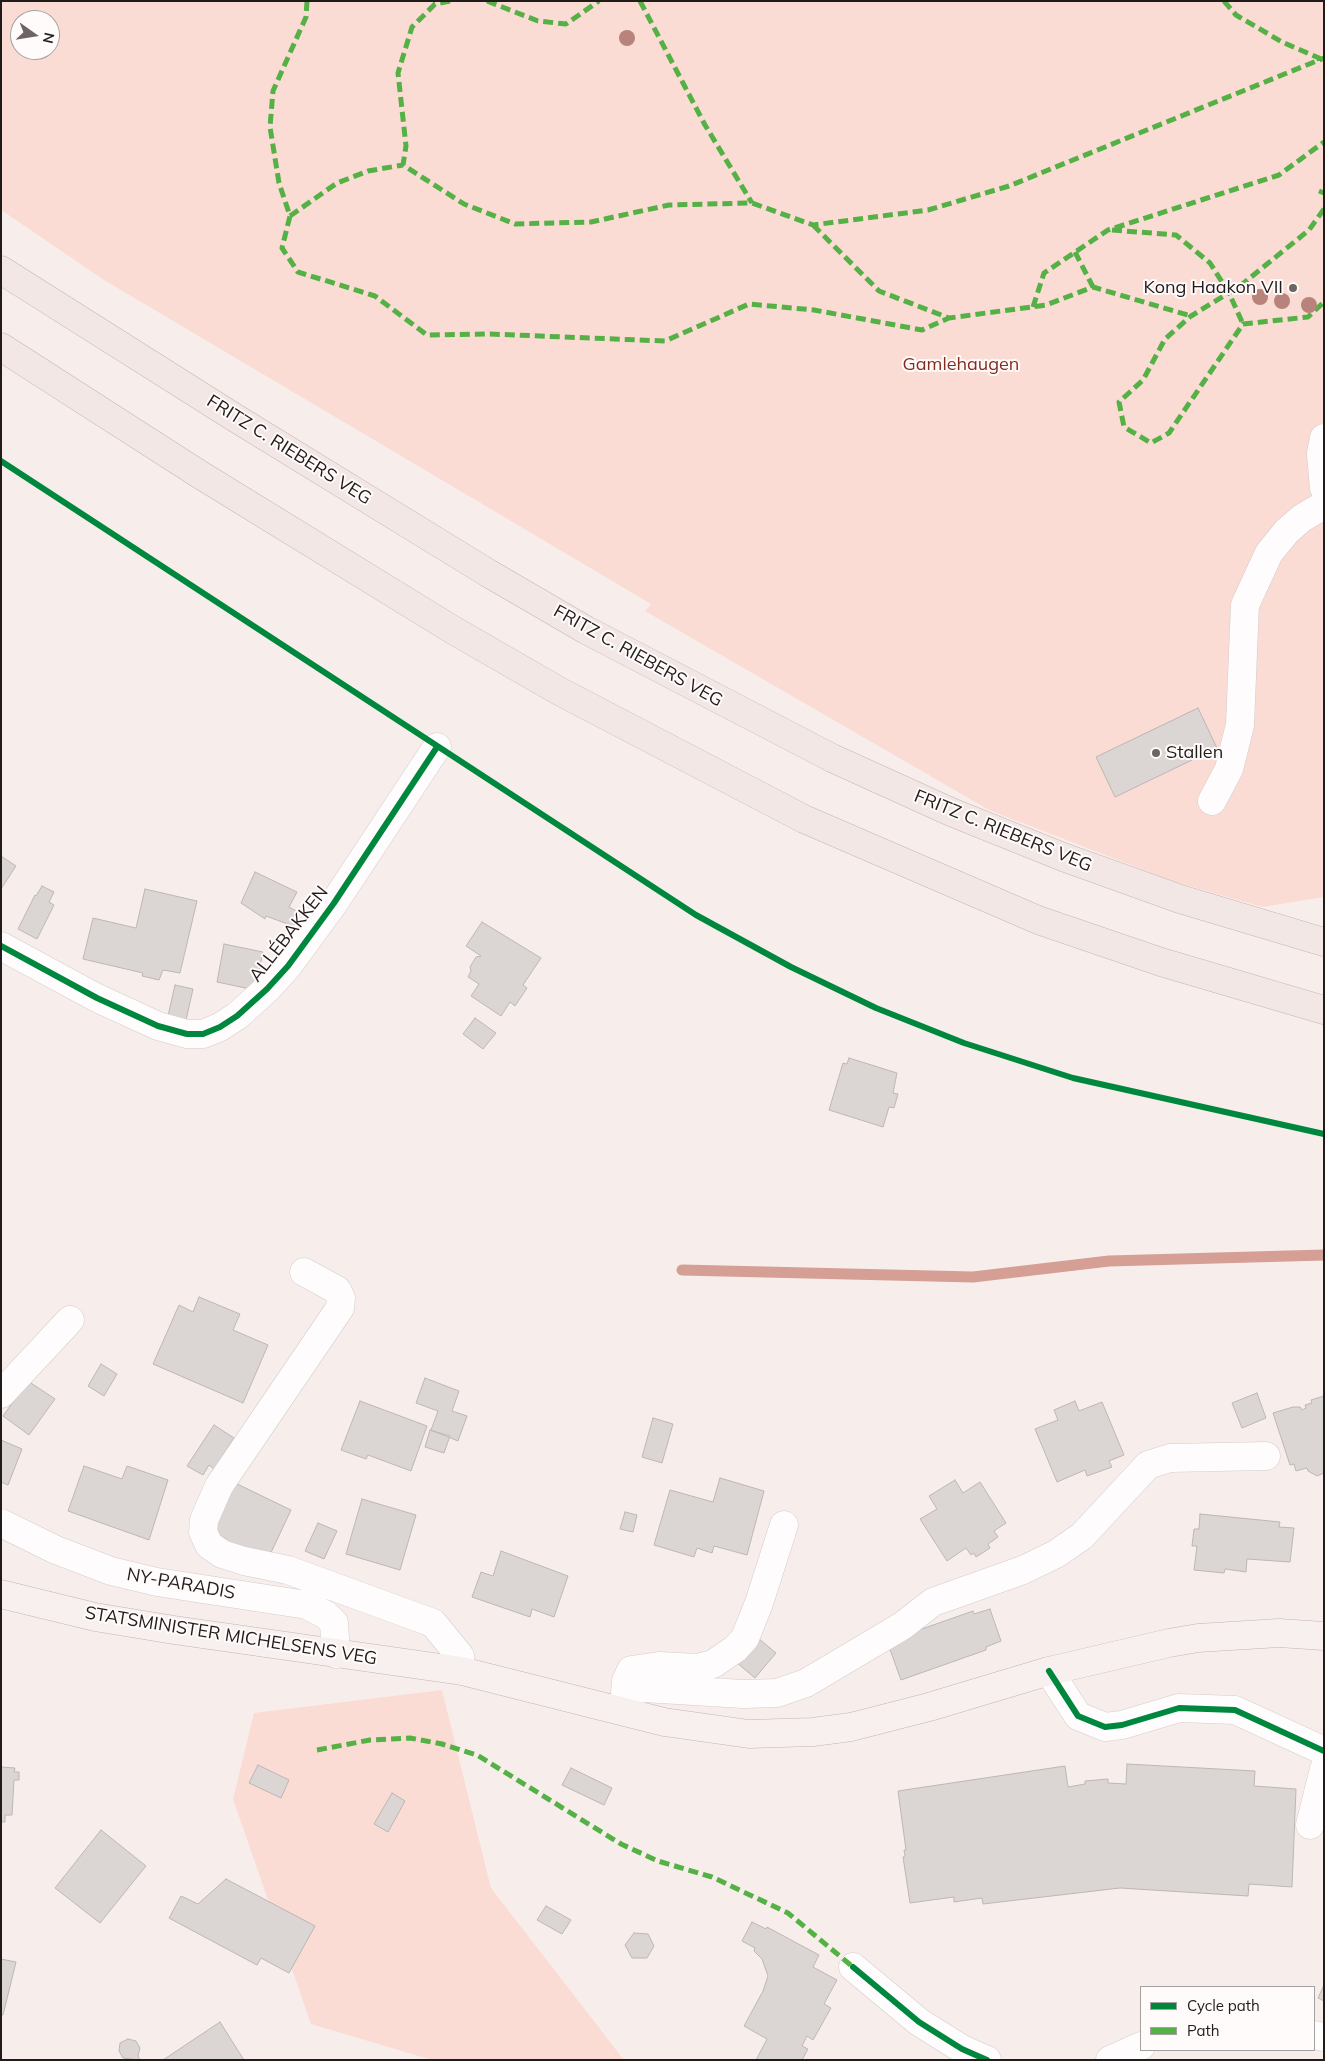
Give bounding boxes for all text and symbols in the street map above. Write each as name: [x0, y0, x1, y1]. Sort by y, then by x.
north arrow: [10, 10, 60, 60]
text: N: [39, 31, 59, 45]
place label: Kong Haakon VII: [1144, 277, 1283, 299]
marker: Kong Haakon VII: [1287, 282, 1299, 294]
park label: Gamlehaugen: [903, 354, 1019, 376]
street label: FRITZ C. RIEBERS VEG: [203, 391, 375, 509]
street label: FRITZ C. RIEBERS VEG: [550, 601, 726, 711]
place label: Stallen: [1166, 742, 1223, 764]
marker: Stallen: [1150, 747, 1162, 759]
street label: FRITZ C. RIEBERS VEG: [911, 785, 1095, 877]
street label: ALLÉBAKKEN: [245, 882, 333, 986]
street label: NY-PARADIS: [125, 1564, 237, 1604]
street label: STATSMINISTER MICHELSENS VEG: [83, 1602, 379, 1670]
legend: [1140, 1986, 1315, 2051]
text: Cycle path: [1187, 1996, 1260, 2015]
text: Path: [1187, 2021, 1219, 2040]

